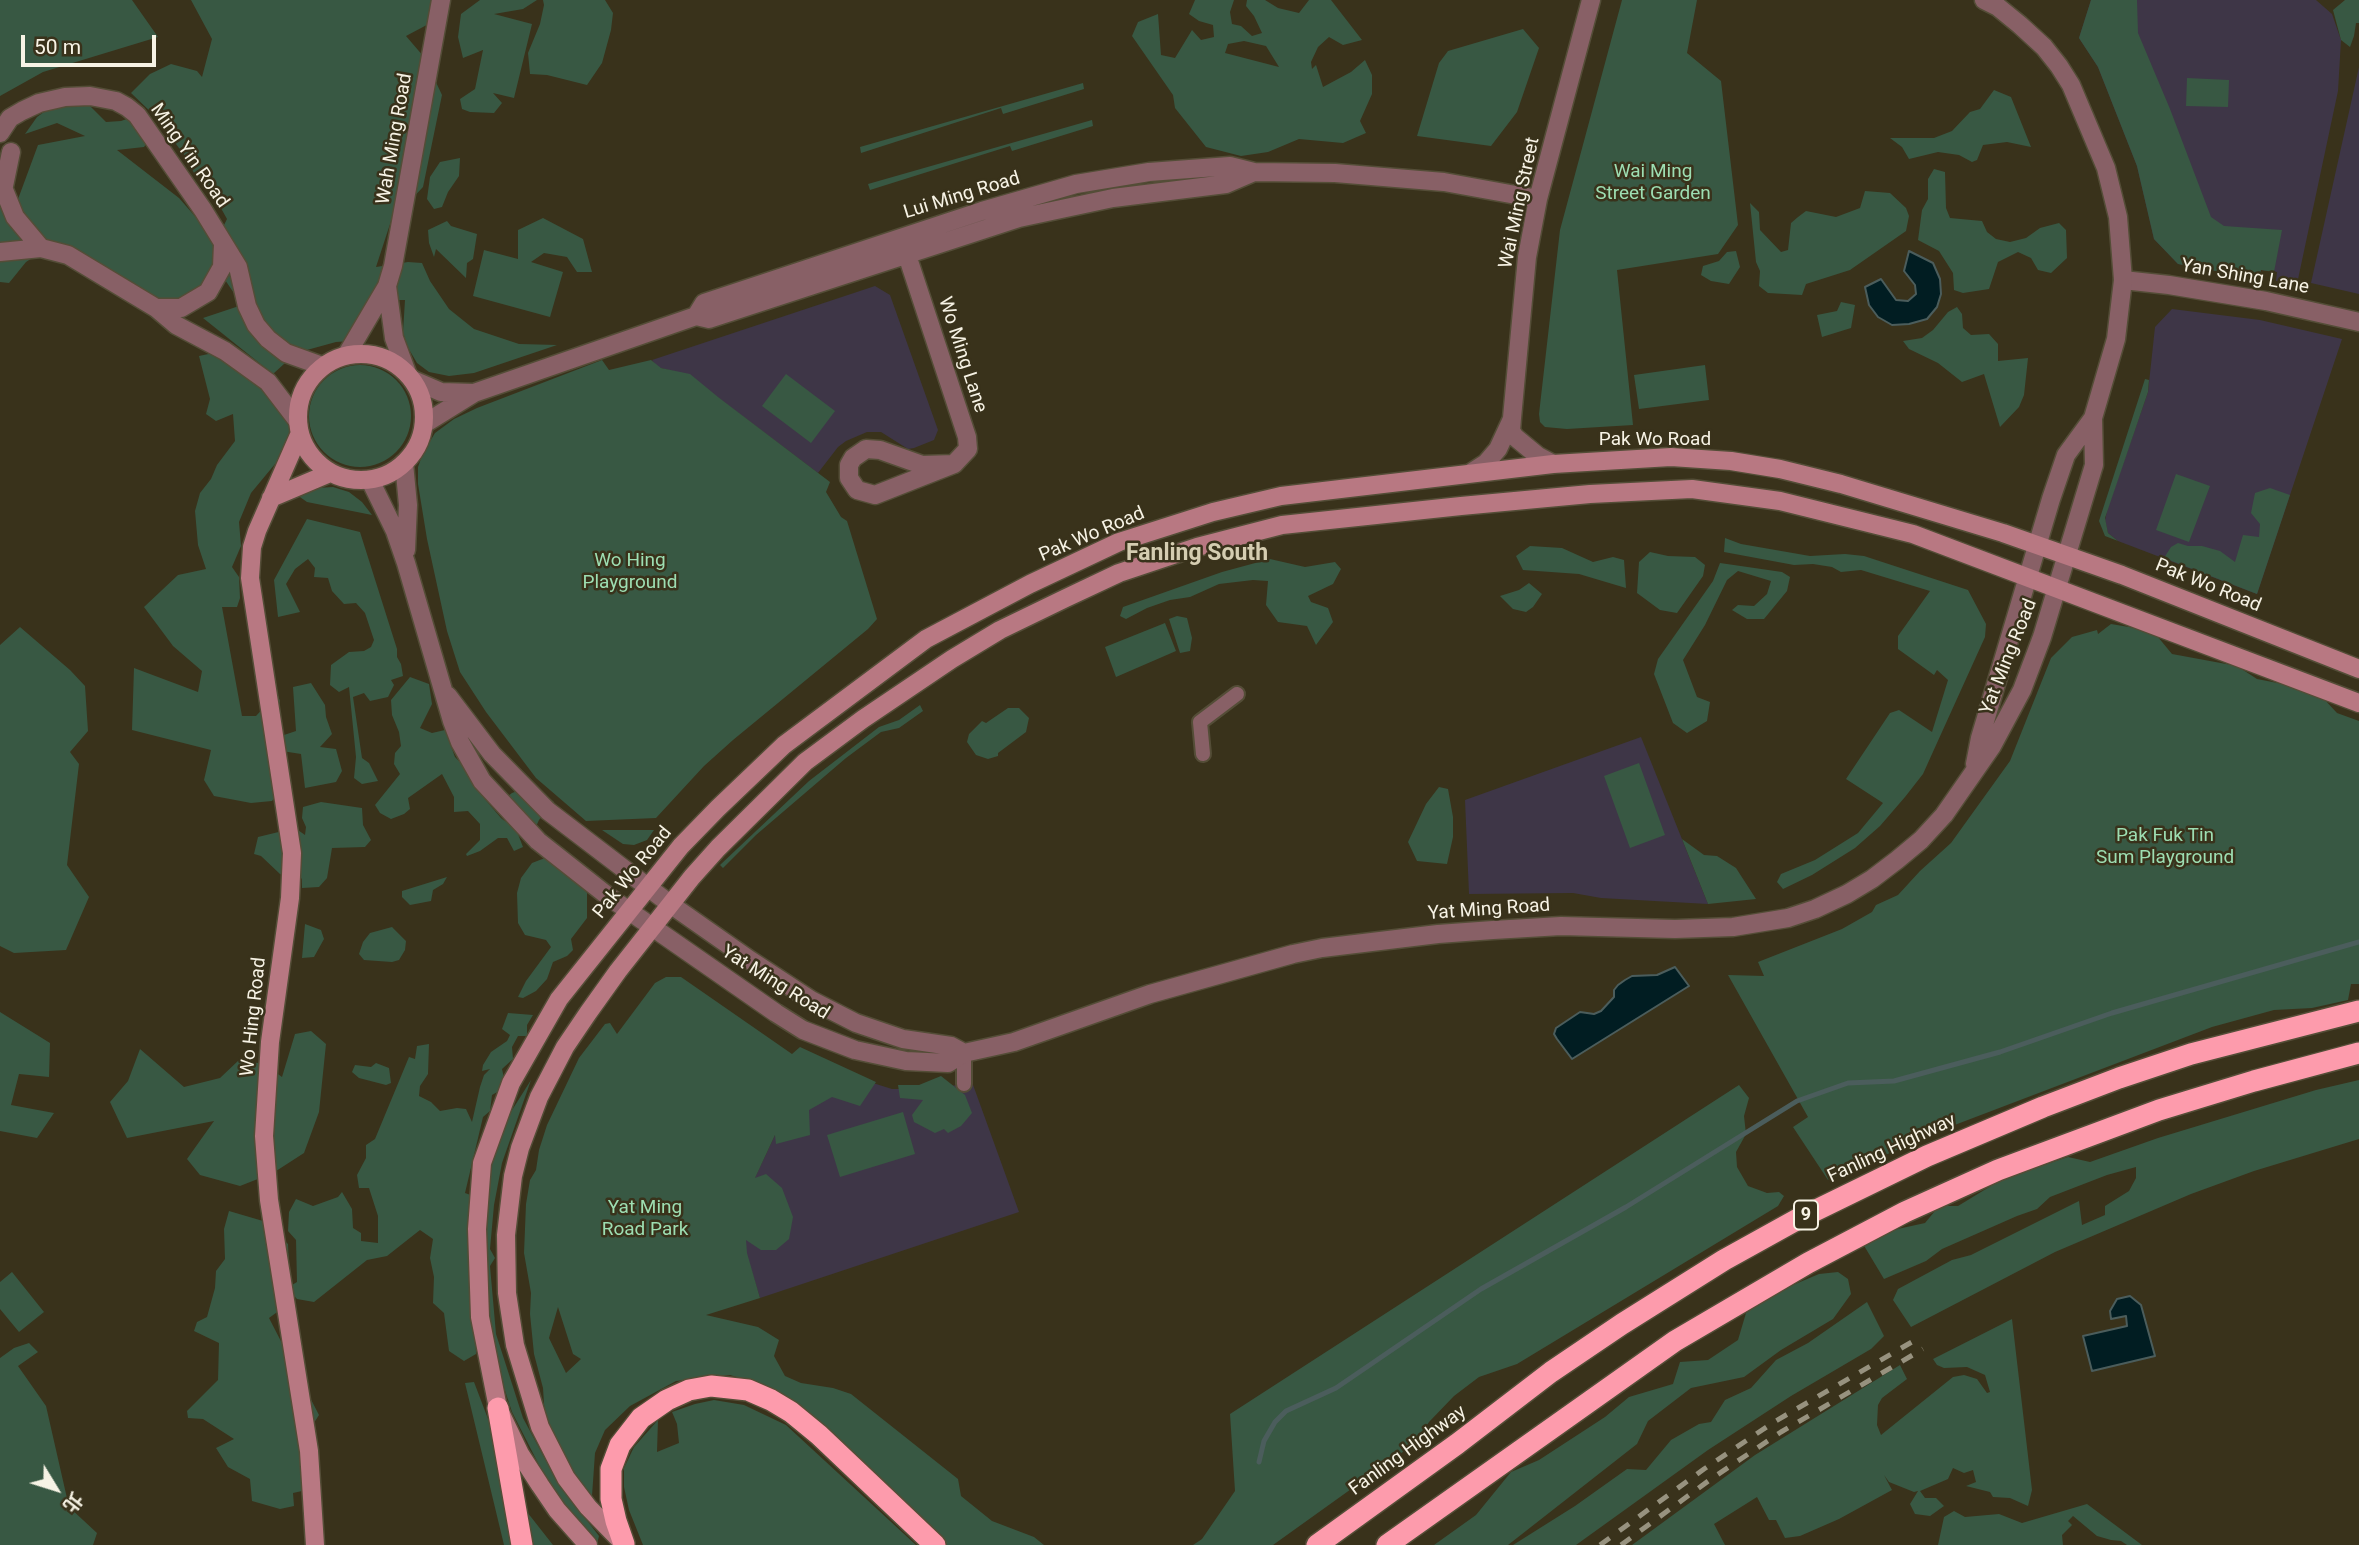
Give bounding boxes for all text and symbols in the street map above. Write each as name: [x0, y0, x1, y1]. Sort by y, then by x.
scale bar: [24, 21, 159, 65]
text: 50 m: [34, 35, 81, 59]
street label: Wah Ming Road: [372, 72, 418, 206]
street label: Ming Yin Road: [145, 100, 233, 212]
street label: Wai Ming Street: [1495, 135, 1545, 271]
park label: Wai Ming Street Garden: [1595, 161, 1711, 205]
street label: Lui Ming Road: [901, 168, 1023, 224]
street label: Yan Shing Lane: [2179, 255, 2311, 299]
street label: Wo Ming Lane: [933, 294, 991, 416]
street label: Pak Wo Road: [1599, 429, 1711, 451]
street label: Pak Wo Road: [1036, 503, 1148, 567]
district label: Fanling South: [1126, 540, 1268, 568]
park label: Wo Hing Playground: [582, 550, 678, 594]
street label: Pak Wo Road: [2152, 554, 2264, 618]
street label: Yat Ming Road: [1975, 596, 2043, 718]
street label: Pak Wo Road: [589, 822, 677, 924]
park label: Pak Fuk Tin Sum Playground: [2096, 825, 2234, 869]
street label: Yat Ming Road: [1427, 894, 1551, 926]
street label: Yat Ming Road: [717, 941, 833, 1025]
street label: Wo Hing Road: [236, 956, 272, 1078]
street label: Fanling Highway: [1824, 1109, 1960, 1189]
park label: Yat Ming Road Park: [602, 1197, 688, 1241]
road number: 9: [1794, 1200, 1818, 1230]
street label: Fanling Highway: [1345, 1401, 1471, 1501]
north arrow: [21, 1454, 91, 1524]
text: 北: [58, 1488, 88, 1517]

